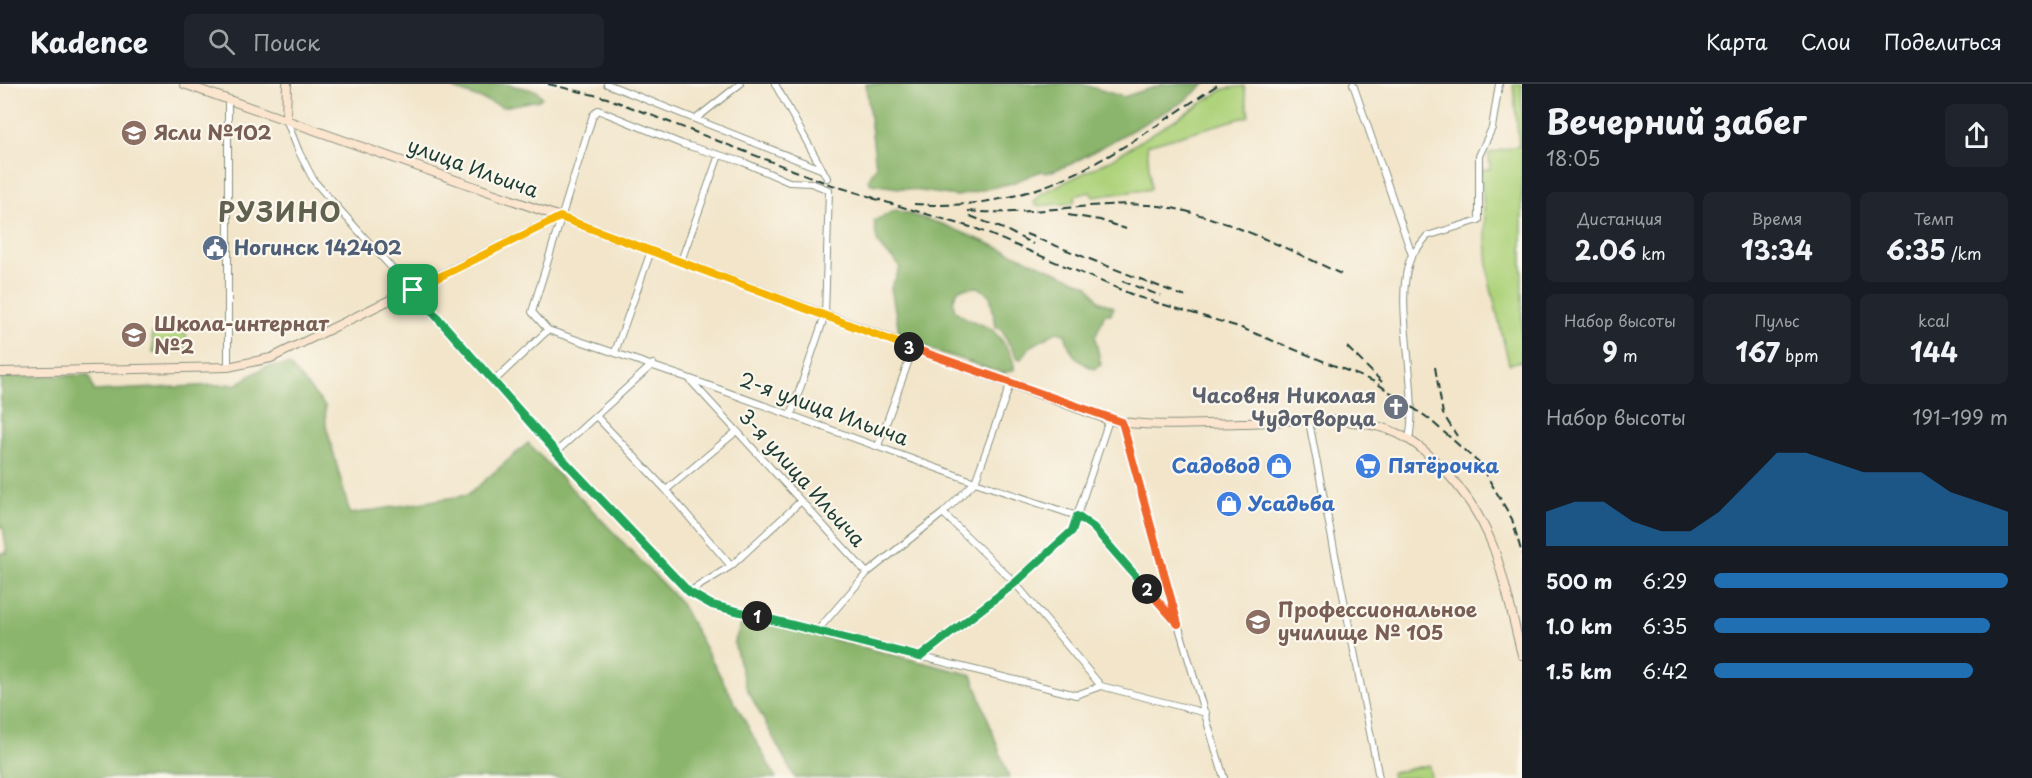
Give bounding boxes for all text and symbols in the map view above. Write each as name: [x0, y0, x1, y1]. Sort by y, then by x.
search box: [184, 14, 604, 68]
text: Kadence: [30, 20, 148, 63]
icon: search: [205, 25, 238, 58]
text: Поиск: [253, 25, 320, 58]
text: Карта: [1706, 25, 1768, 57]
text: Слои: [1801, 25, 1851, 57]
text: Поделиться: [1884, 25, 2002, 57]
text: Вечерний забег: [1546, 95, 1806, 145]
button: share: [1945, 104, 2008, 167]
place label: Ясли №102: [154, 117, 271, 147]
school or university icon: Ясли №102: [119, 118, 149, 148]
street label: улица Ильича: [404, 129, 543, 205]
text: 18:05: [1546, 143, 1600, 173]
district label: РУЗИНО: [218, 192, 342, 231]
text: Дистанция: [1578, 206, 1662, 230]
text: Время: [1751, 206, 1803, 230]
text: Темп: [1914, 206, 1954, 230]
text: 2.06: [1574, 230, 1636, 269]
text: 13:34: [1741, 230, 1813, 269]
text: 6:35: [1886, 230, 1946, 269]
place label: Ногинск 142402: [234, 232, 402, 262]
public building icon: Ногинск 142402: [200, 233, 230, 263]
text: km: [1636, 241, 1666, 265]
text: /km: [1946, 241, 1982, 265]
pin: [387, 264, 438, 315]
icon: arrive: [396, 273, 429, 306]
place label: Школа-интернат №2: [154, 308, 329, 361]
text: Набор высоты: [1564, 308, 1676, 332]
text: Пульс: [1754, 308, 1800, 332]
text: kcal: [1918, 308, 1950, 332]
school or university icon: Школа-интернат №2: [119, 320, 149, 350]
pin: 3: [894, 332, 924, 362]
text: 9: [1602, 332, 1618, 371]
text: 167: [1736, 332, 1780, 371]
text: 144: [1910, 332, 1958, 371]
text: 3: [904, 335, 914, 359]
text: m: [1618, 343, 1638, 367]
text: bpm: [1780, 343, 1818, 367]
street label: 2-я улица Ильича: [736, 364, 913, 453]
place label: Часовня Николая Чудотворца: [1192, 380, 1376, 433]
church icon: Часовня Николая Чудотворца: [1381, 392, 1411, 422]
street label: 3-я улица Ильича: [732, 402, 873, 553]
text: Набор высоты: [1546, 402, 1686, 432]
text: 191–199 m: [1912, 402, 2008, 432]
place label: Садовод: [1172, 450, 1260, 480]
place label: Пятёрочка: [1388, 450, 1499, 480]
shop icon: Садовод: [1264, 451, 1294, 481]
supermarket icon: Пятёрочка: [1353, 451, 1383, 481]
place label: Усадьба: [1247, 488, 1335, 518]
shop icon: Усадьба: [1214, 489, 1244, 519]
text: 500 m: [1546, 566, 1613, 596]
text: 6:29: [1642, 566, 1687, 596]
pin: 2: [1132, 574, 1162, 604]
text: 2: [1141, 577, 1153, 601]
place label: Профессиональное училище № 105: [1278, 594, 1477, 647]
pin: 1: [742, 601, 772, 631]
text: 1: [753, 604, 761, 628]
school or university icon: Профессиональное училище № 105: [1243, 607, 1273, 637]
text: 1.0 km: [1546, 611, 1613, 641]
text: 6:35: [1642, 611, 1687, 641]
text: 1.5 km: [1546, 656, 1612, 686]
text: 6:42: [1642, 656, 1688, 686]

